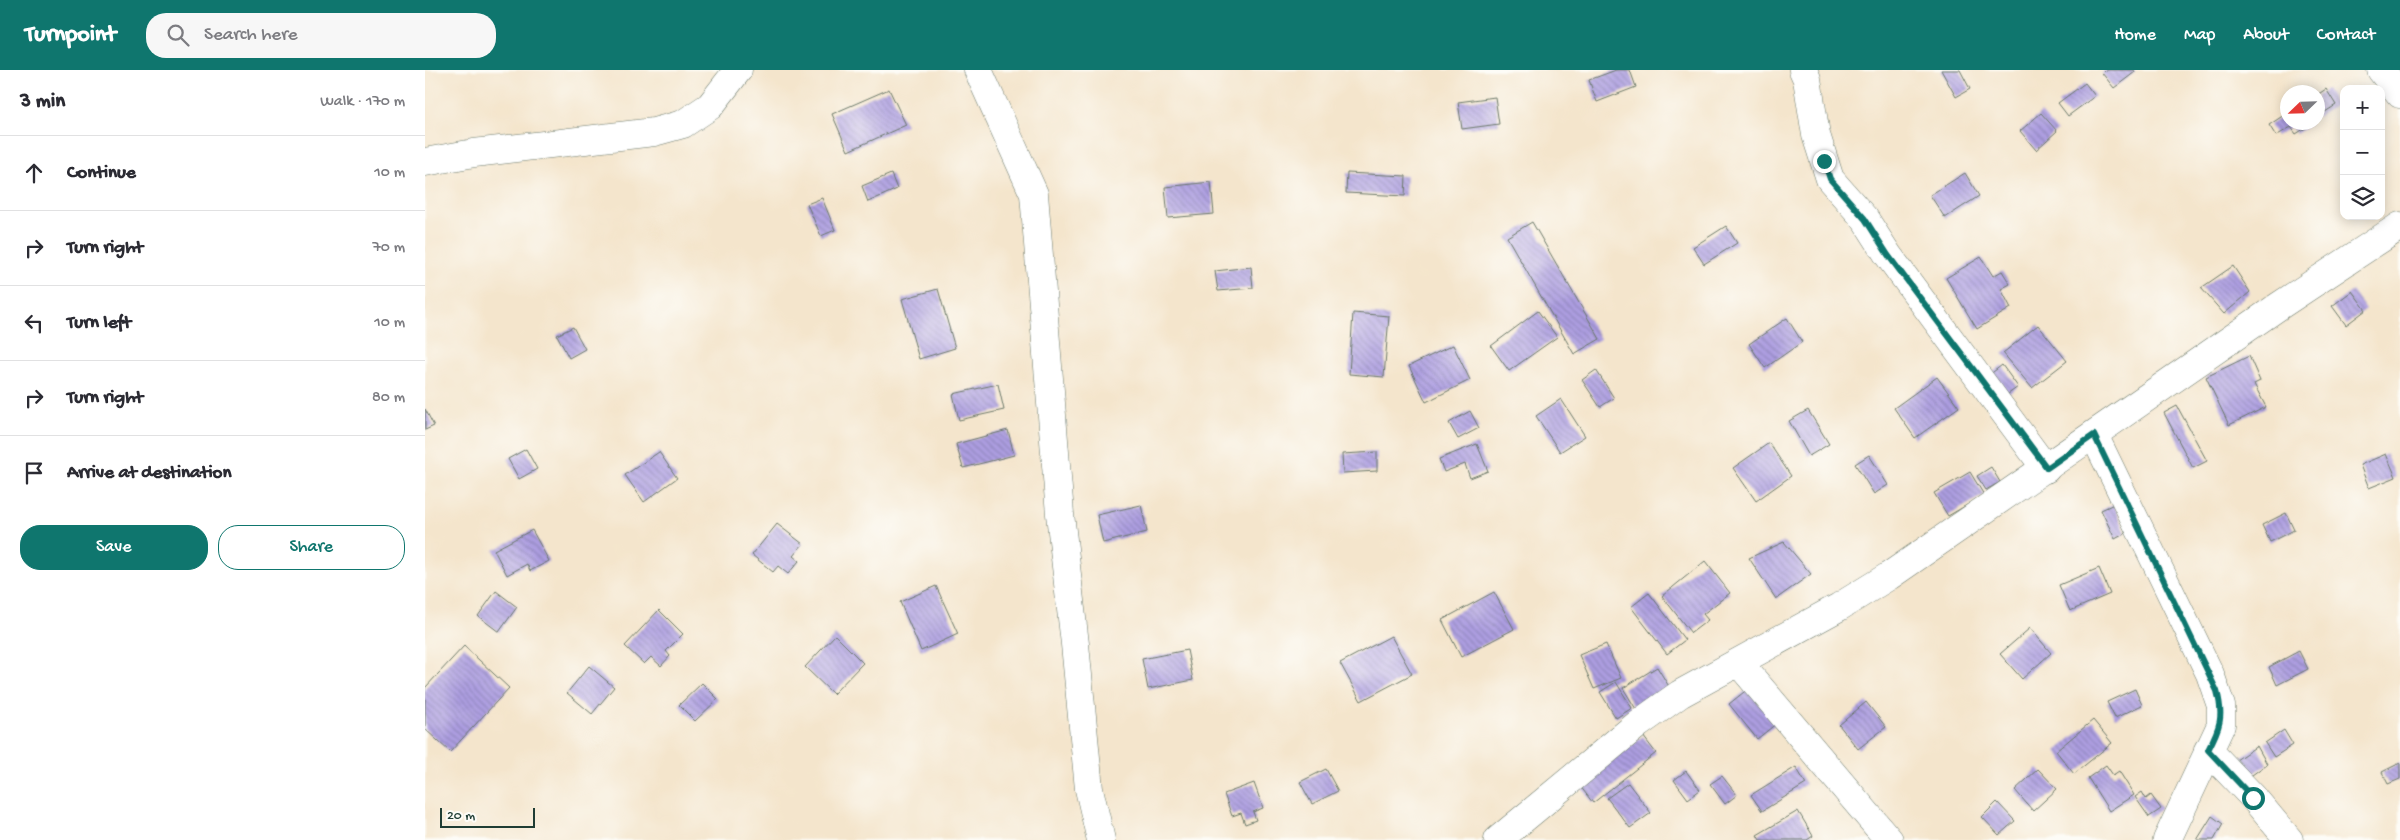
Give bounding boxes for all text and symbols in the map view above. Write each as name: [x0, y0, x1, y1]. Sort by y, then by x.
search box: [146, 13, 496, 58]
text: Turnpoint: [25, 21, 116, 50]
icon: search: [164, 21, 192, 49]
text: Search here: [204, 24, 298, 47]
text: Home: [2114, 25, 2156, 46]
text: Map: [2184, 25, 2215, 46]
text: About: [2243, 25, 2289, 46]
text: Contact: [2317, 25, 2375, 46]
north arrow: [2280, 85, 2325, 130]
map controls: [2340, 85, 2385, 220]
button: +: [2340, 85, 2385, 130]
text: 3 min: [20, 90, 65, 115]
text: Walk · 170 m: [320, 93, 405, 112]
button: −: [2340, 130, 2385, 175]
route end: [1813, 150, 1836, 173]
icon: ahead: [20, 159, 48, 187]
text: Continue: [67, 162, 136, 185]
text: 10 m: [374, 164, 405, 183]
button: layers: [2340, 175, 2385, 220]
icon: right: [20, 234, 48, 262]
text: Turn right: [67, 237, 143, 260]
text: 70 m: [372, 239, 405, 258]
icon: left: [20, 309, 48, 337]
text: Turn left: [67, 312, 131, 335]
text: 10 m: [374, 314, 405, 333]
icon: right: [20, 384, 48, 412]
text: Turn right: [67, 387, 143, 410]
text: 80 m: [372, 389, 405, 408]
icon: arrive: [20, 459, 48, 487]
text: Arrive at destination: [67, 462, 231, 485]
button: Save: [20, 525, 208, 570]
button: Share: [218, 525, 405, 570]
route start: [2242, 787, 2265, 810]
scale bar: [440, 805, 535, 828]
text: 20 m: [447, 808, 475, 825]

